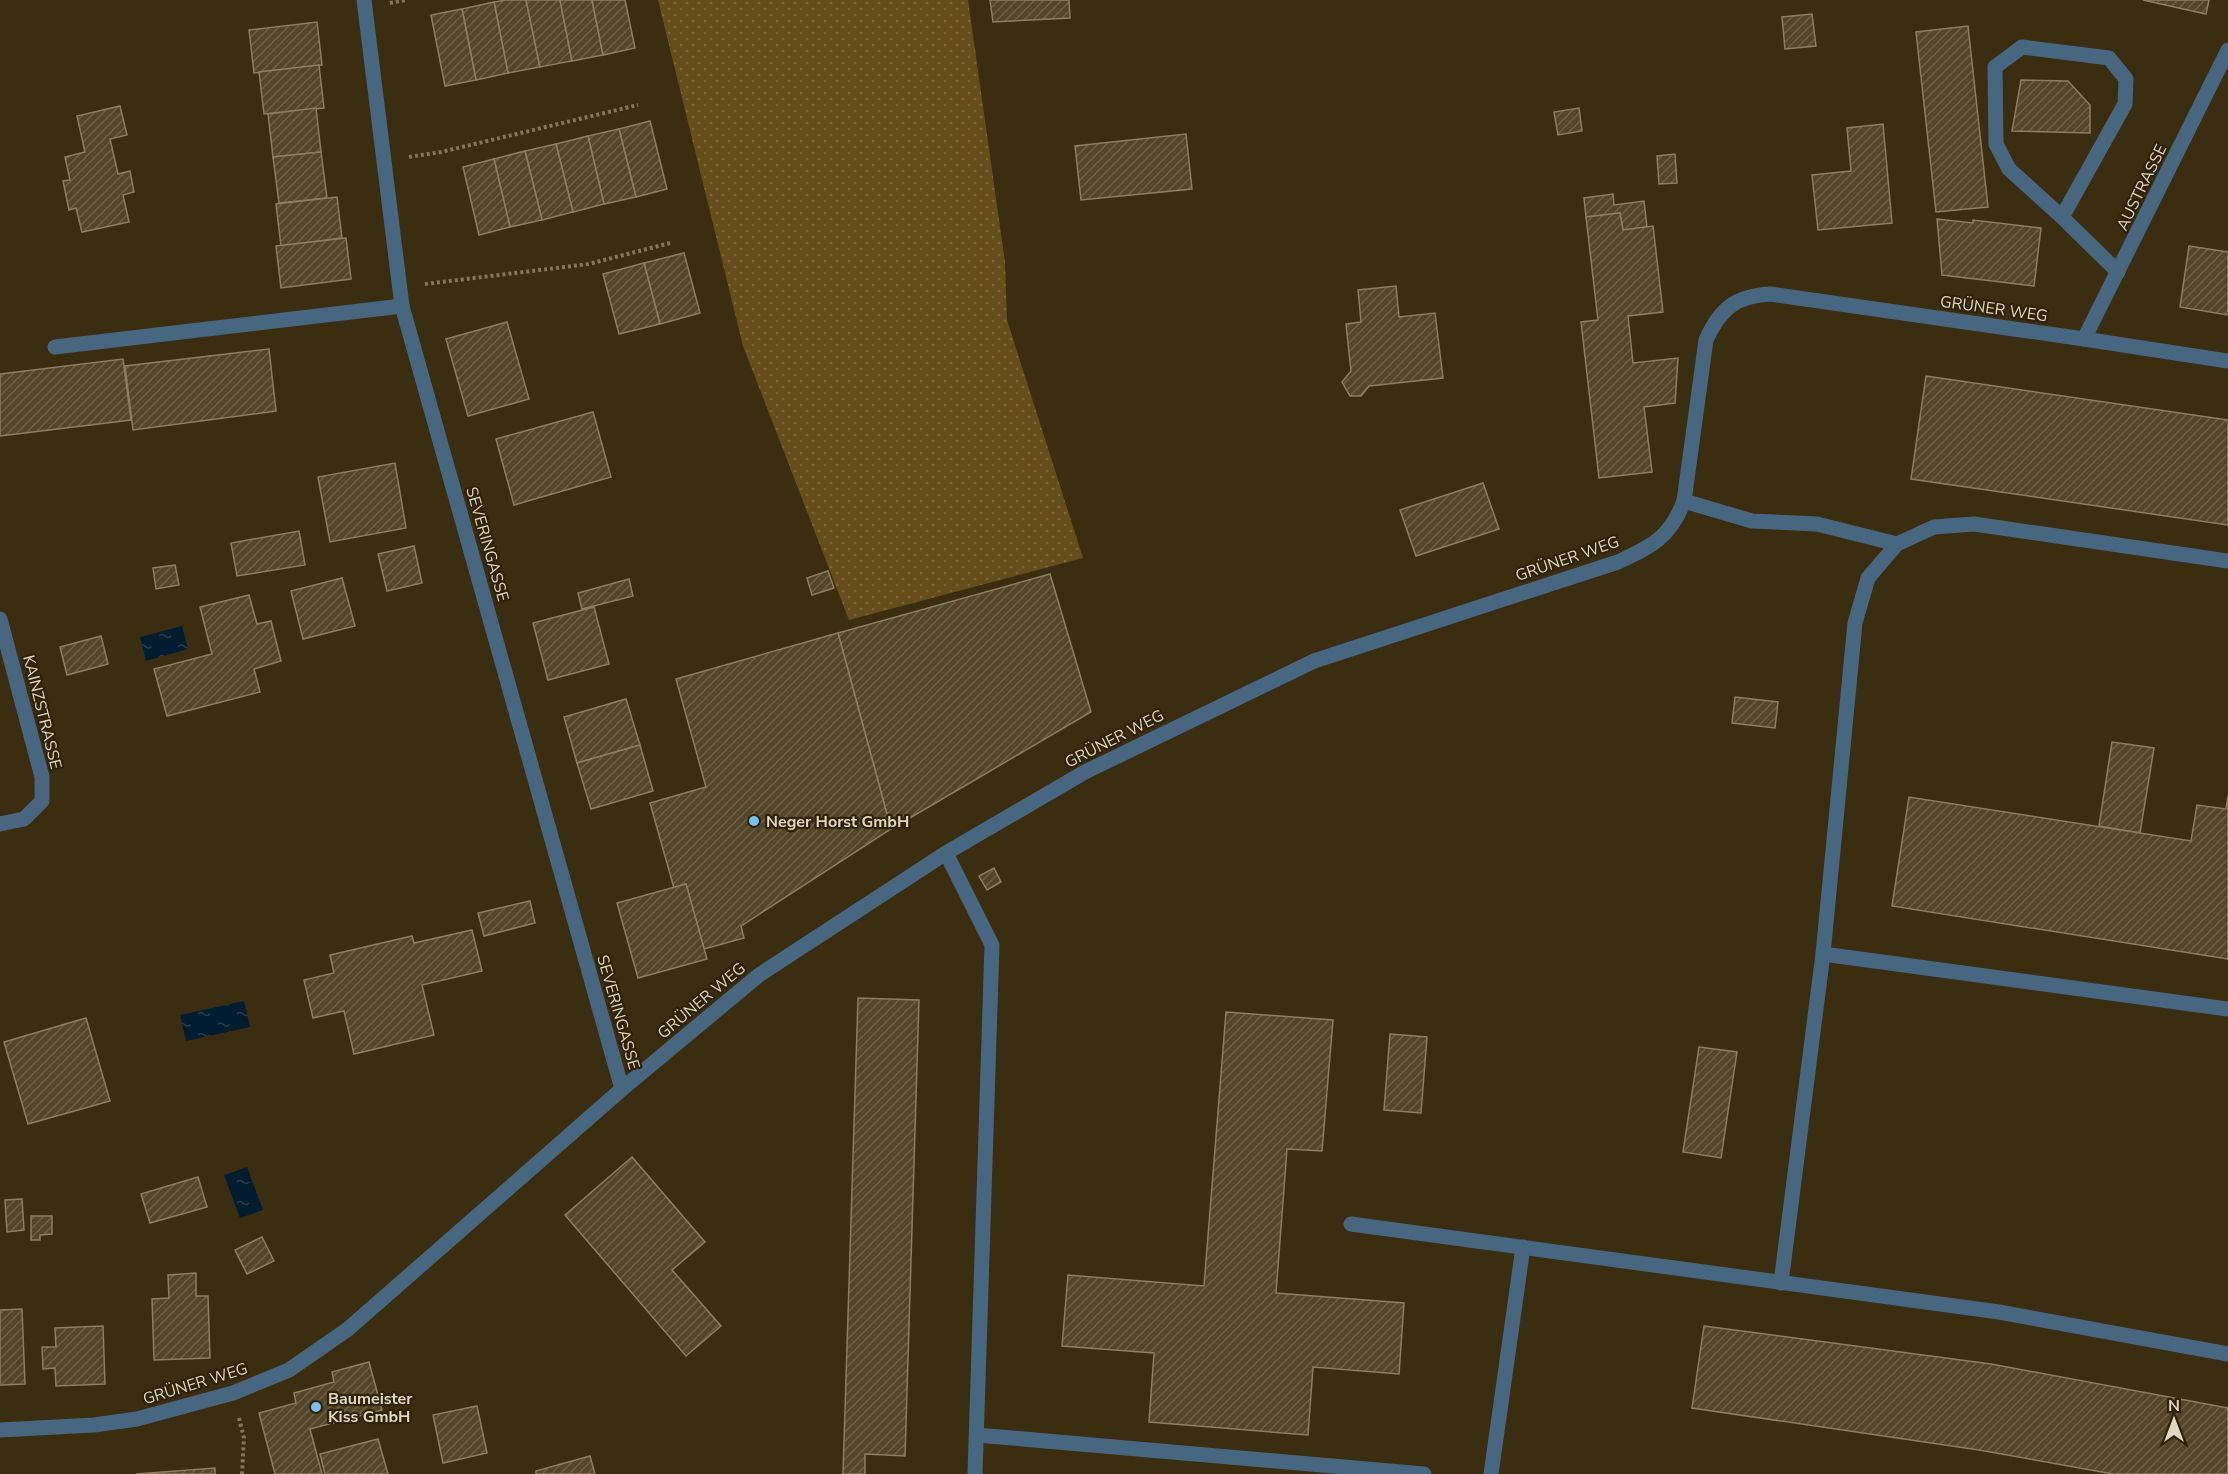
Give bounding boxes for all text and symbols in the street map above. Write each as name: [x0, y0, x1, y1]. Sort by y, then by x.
street label: AUSTRASSE: [2112, 141, 2172, 234]
street label: GRÜNER WEG: [1939, 291, 2049, 327]
street label: SEVERINGASSE: [460, 484, 514, 604]
street label: GRÜNER WEG: [1512, 531, 1622, 587]
street label: KAINZSTRASSE: [17, 653, 67, 772]
street label: GRÜNER WEG: [1061, 704, 1168, 773]
place label: Neger Horst GmbH: [766, 811, 909, 833]
marker: Neger Horst GmbH: [747, 814, 761, 828]
street label: SEVERINGASSE: [591, 952, 645, 1072]
street label: GRÜNER WEG: [653, 957, 750, 1044]
street label: GRÜNER WEG: [140, 1358, 250, 1410]
place label: Baumeister Kiss GmbH: [328, 1388, 413, 1428]
north arrow: [2144, 1390, 2204, 1450]
text: N: [2168, 1395, 2180, 1417]
marker: Baumeister Kiss GmbH: [309, 1400, 323, 1414]

